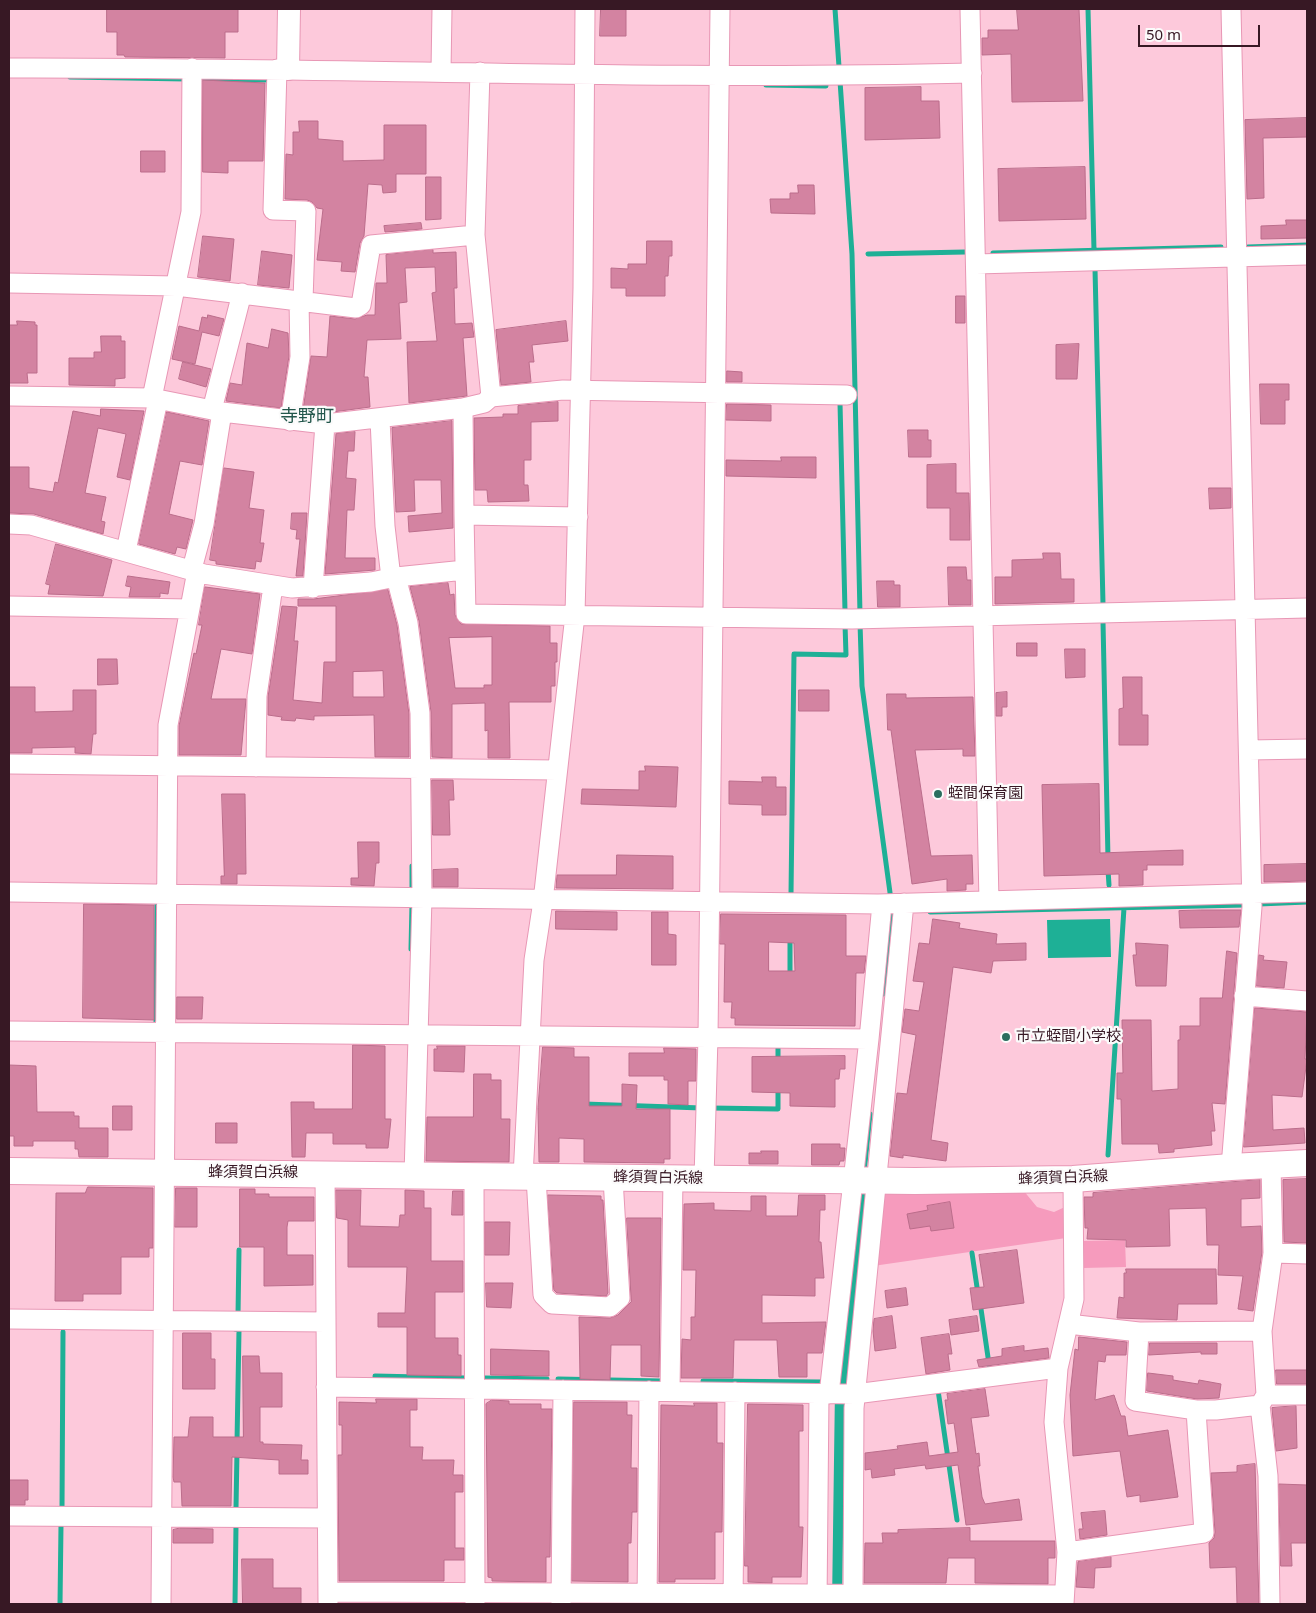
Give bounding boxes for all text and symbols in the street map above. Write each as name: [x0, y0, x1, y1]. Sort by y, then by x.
scale bar: [1141, 15, 1264, 47]
text: 50 m: [1146, 24, 1181, 44]
district label: 寺野町: [280, 406, 334, 428]
place label: 蛭間保育園: [948, 785, 1023, 803]
marker: 蛭間保育園: [932, 788, 944, 800]
place label: 市立蛭間小学校: [1016, 1028, 1121, 1046]
marker: 市立蛭間小学校: [1000, 1031, 1012, 1043]
street label: 蜂須賀白浜線: [208, 1164, 298, 1182]
street label: 蜂須賀白浜線: [1018, 1167, 1108, 1189]
street label: 蜂須賀白浜線: [613, 1168, 703, 1188]

